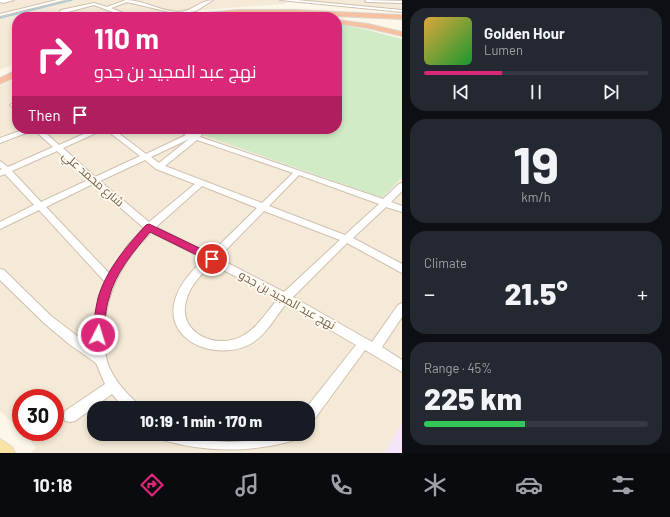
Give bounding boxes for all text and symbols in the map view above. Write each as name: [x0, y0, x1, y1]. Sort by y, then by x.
text: 110 m: [94, 21, 159, 55]
text: Golden Hour: [484, 24, 565, 42]
icon: right: [28, 28, 80, 80]
text: Lumen: [484, 42, 523, 58]
text: نهج عبد المجيد بن جدو: [94, 60, 257, 82]
icon: previous: [450, 81, 472, 103]
icon: pause: [525, 81, 547, 103]
icon: next: [600, 81, 622, 103]
icon: arrive: [69, 104, 91, 126]
text: Then: [28, 106, 61, 124]
text: 19: [513, 132, 559, 194]
street label: شارع محمد علي: [57, 148, 127, 212]
text: km/h: [521, 189, 551, 205]
pin: [195, 242, 229, 276]
icon: arrive: [201, 248, 223, 270]
text: Climate: [424, 255, 467, 271]
street label: نهج عبد المجيد بن جدو: [236, 267, 338, 333]
text: 21.5°: [504, 275, 568, 311]
text: −: [424, 280, 435, 306]
text: +: [637, 280, 648, 306]
position arrow: [77, 314, 119, 356]
text: Range · 45%: [424, 360, 492, 376]
text: 225 km: [424, 380, 522, 416]
speed limit sign: 30: [12, 389, 64, 441]
text: 10:19 · 1 min · 170 m: [140, 412, 262, 430]
icon: directions: [138, 471, 166, 499]
icon: music: [233, 471, 261, 499]
icon: phone: [327, 471, 355, 499]
icon: climate: [421, 471, 449, 499]
icon: car: [515, 471, 543, 499]
icon: filters: [609, 471, 637, 499]
text: 10:18: [33, 474, 72, 496]

